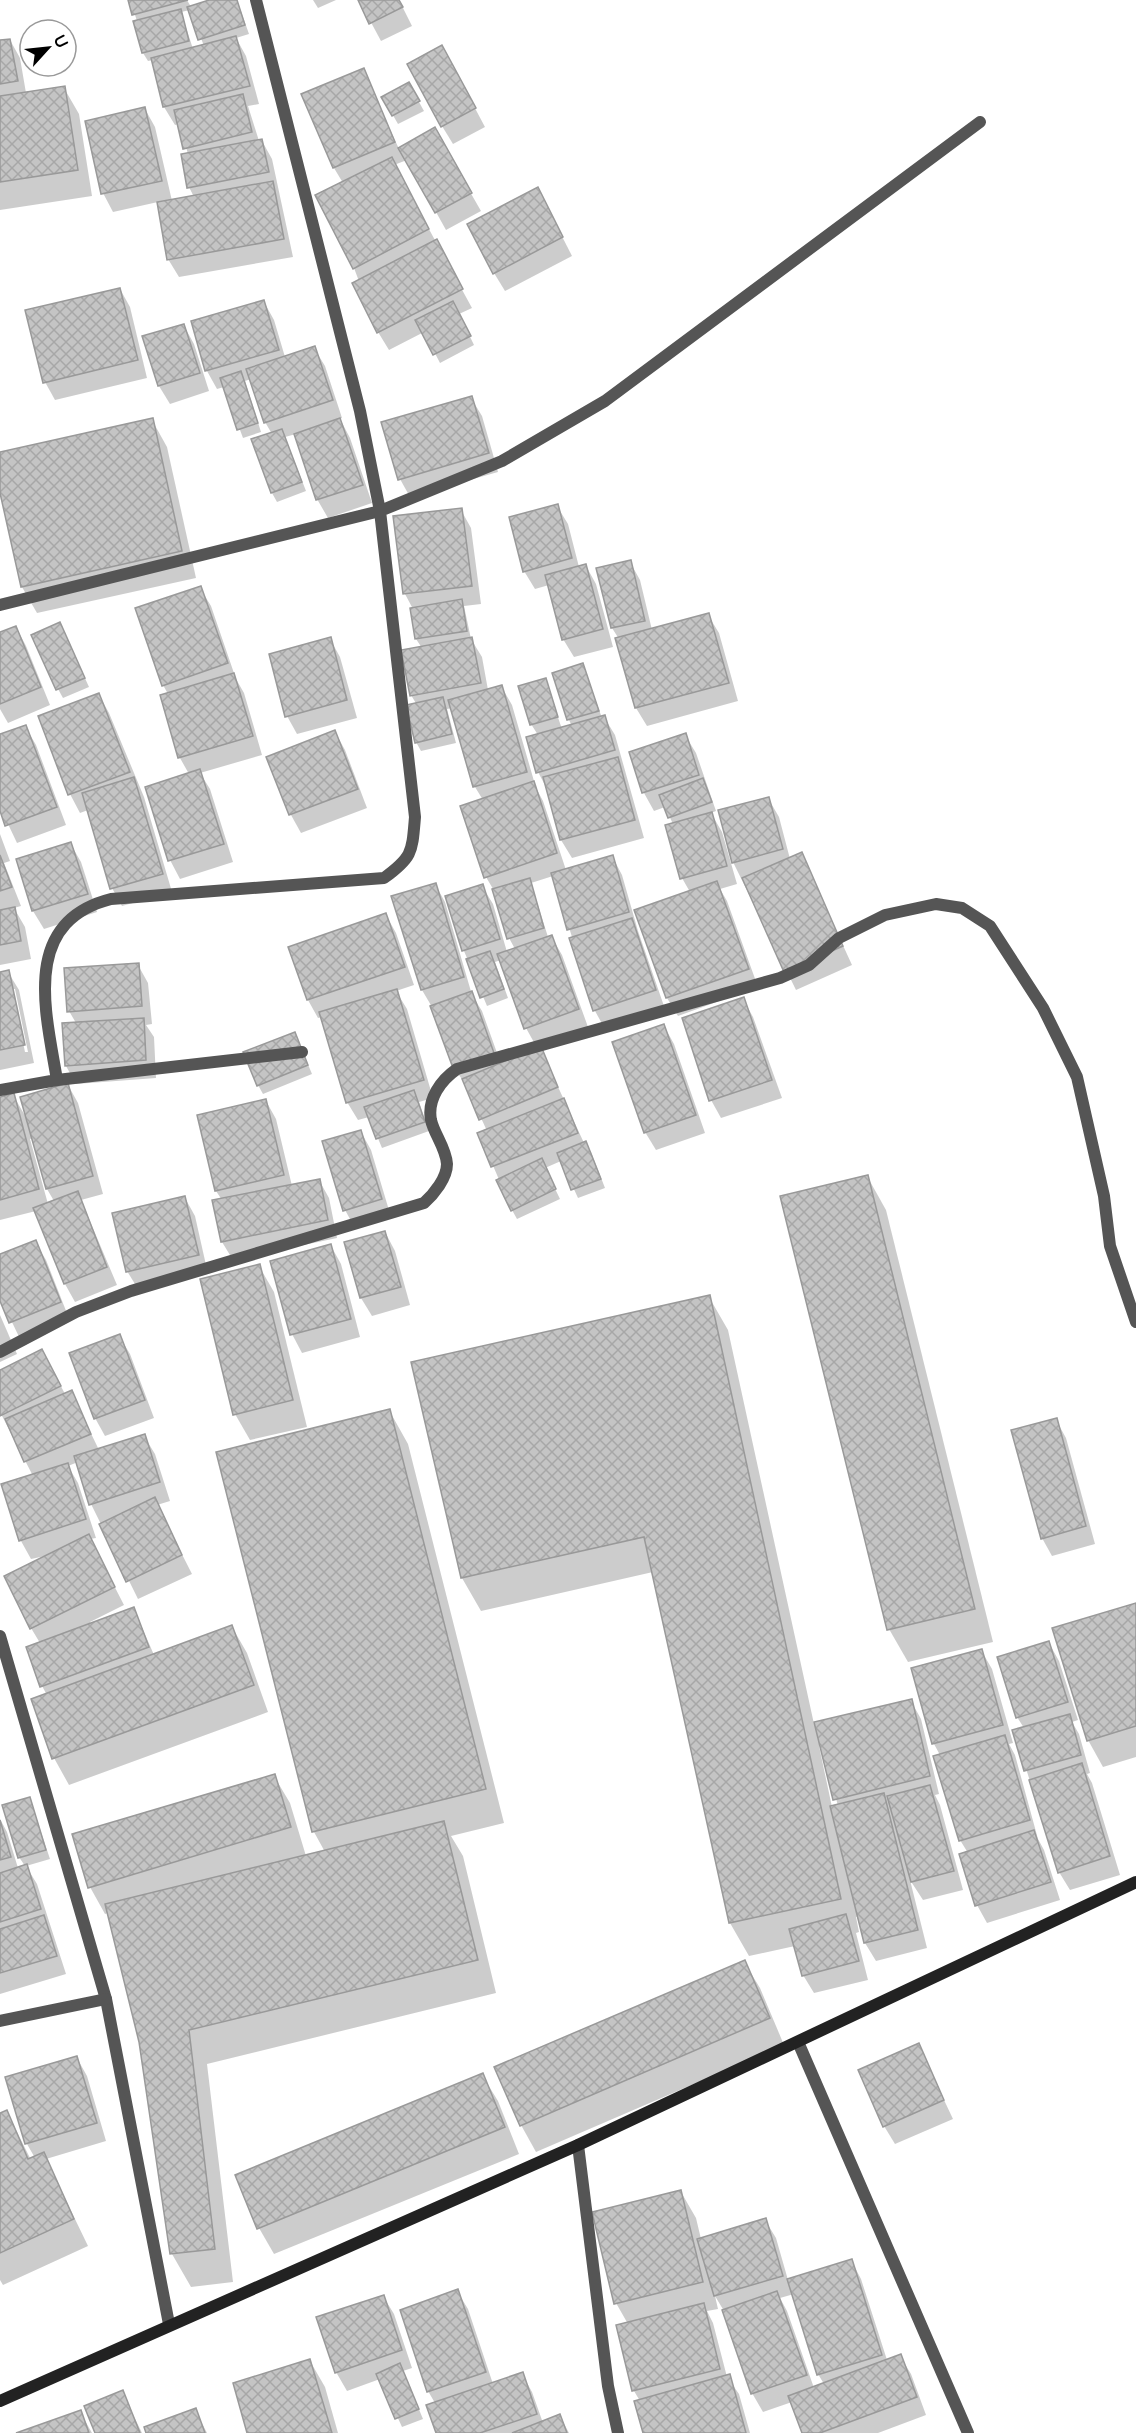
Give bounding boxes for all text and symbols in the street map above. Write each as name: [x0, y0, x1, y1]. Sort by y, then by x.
north arrow: [18, 18, 78, 78]
text: U: [49, 32, 72, 52]

